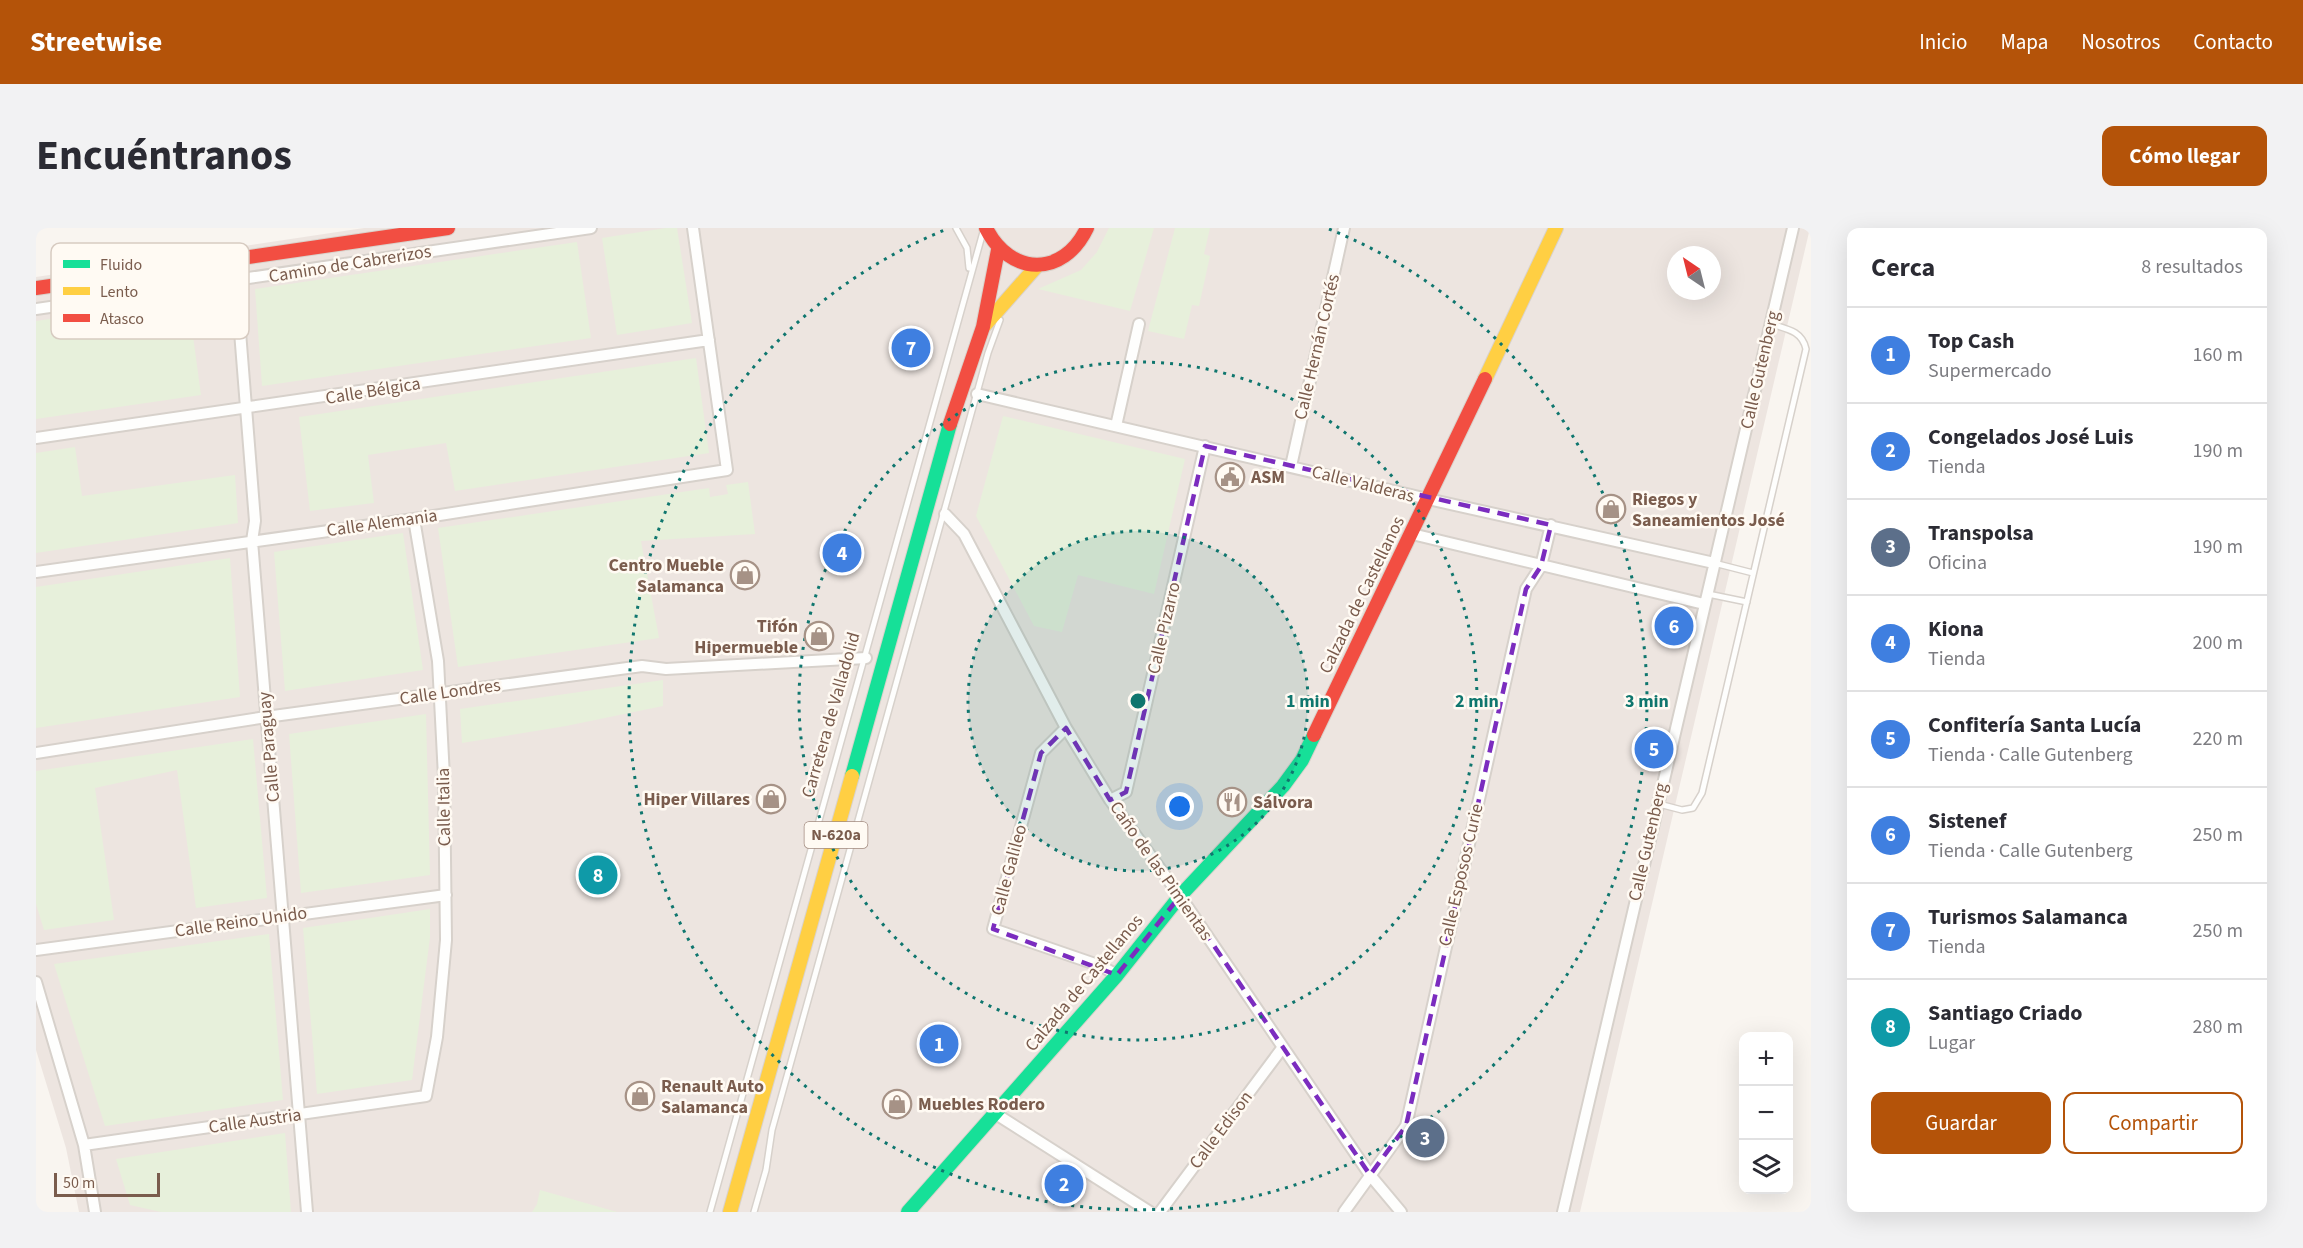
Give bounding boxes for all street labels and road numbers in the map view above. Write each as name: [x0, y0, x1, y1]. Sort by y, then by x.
street label: Camino de Cabrerizos: [267, 239, 433, 289]
street label: Calle Hernán Cortés: [1288, 272, 1346, 422]
street label: Calle Gutenberg: [1734, 308, 1786, 432]
street label: Calle Bélgica: [324, 371, 422, 411]
street label: Calle Valderas: [1309, 459, 1417, 509]
street label: Calle Alemania: [325, 503, 439, 543]
street label: Calzada de Castellanos: [1313, 512, 1411, 678]
street label: Calle Pizarro: [1141, 579, 1187, 677]
street label: Carretera de Valladolid: [795, 629, 867, 801]
street label: Calle Londres: [398, 673, 502, 711]
street label: Calle Paraguay: [252, 690, 286, 803]
street label: Calle Italia: [431, 767, 457, 847]
street label: Calle Gutenberg: [1622, 780, 1674, 904]
street label: Caño de las Pimientas: [1103, 796, 1219, 946]
street label: Calle Esposos Curie: [1432, 801, 1490, 949]
road number: N-620a: [804, 822, 868, 848]
street label: Calle Galileo: [985, 822, 1033, 918]
street label: Calle Reino Unido: [173, 900, 309, 944]
street label: Calzada de Castellanos: [1019, 909, 1149, 1057]
street label: Calle Edison: [1183, 1086, 1259, 1174]
street label: Calle Austria: [207, 1102, 303, 1140]

